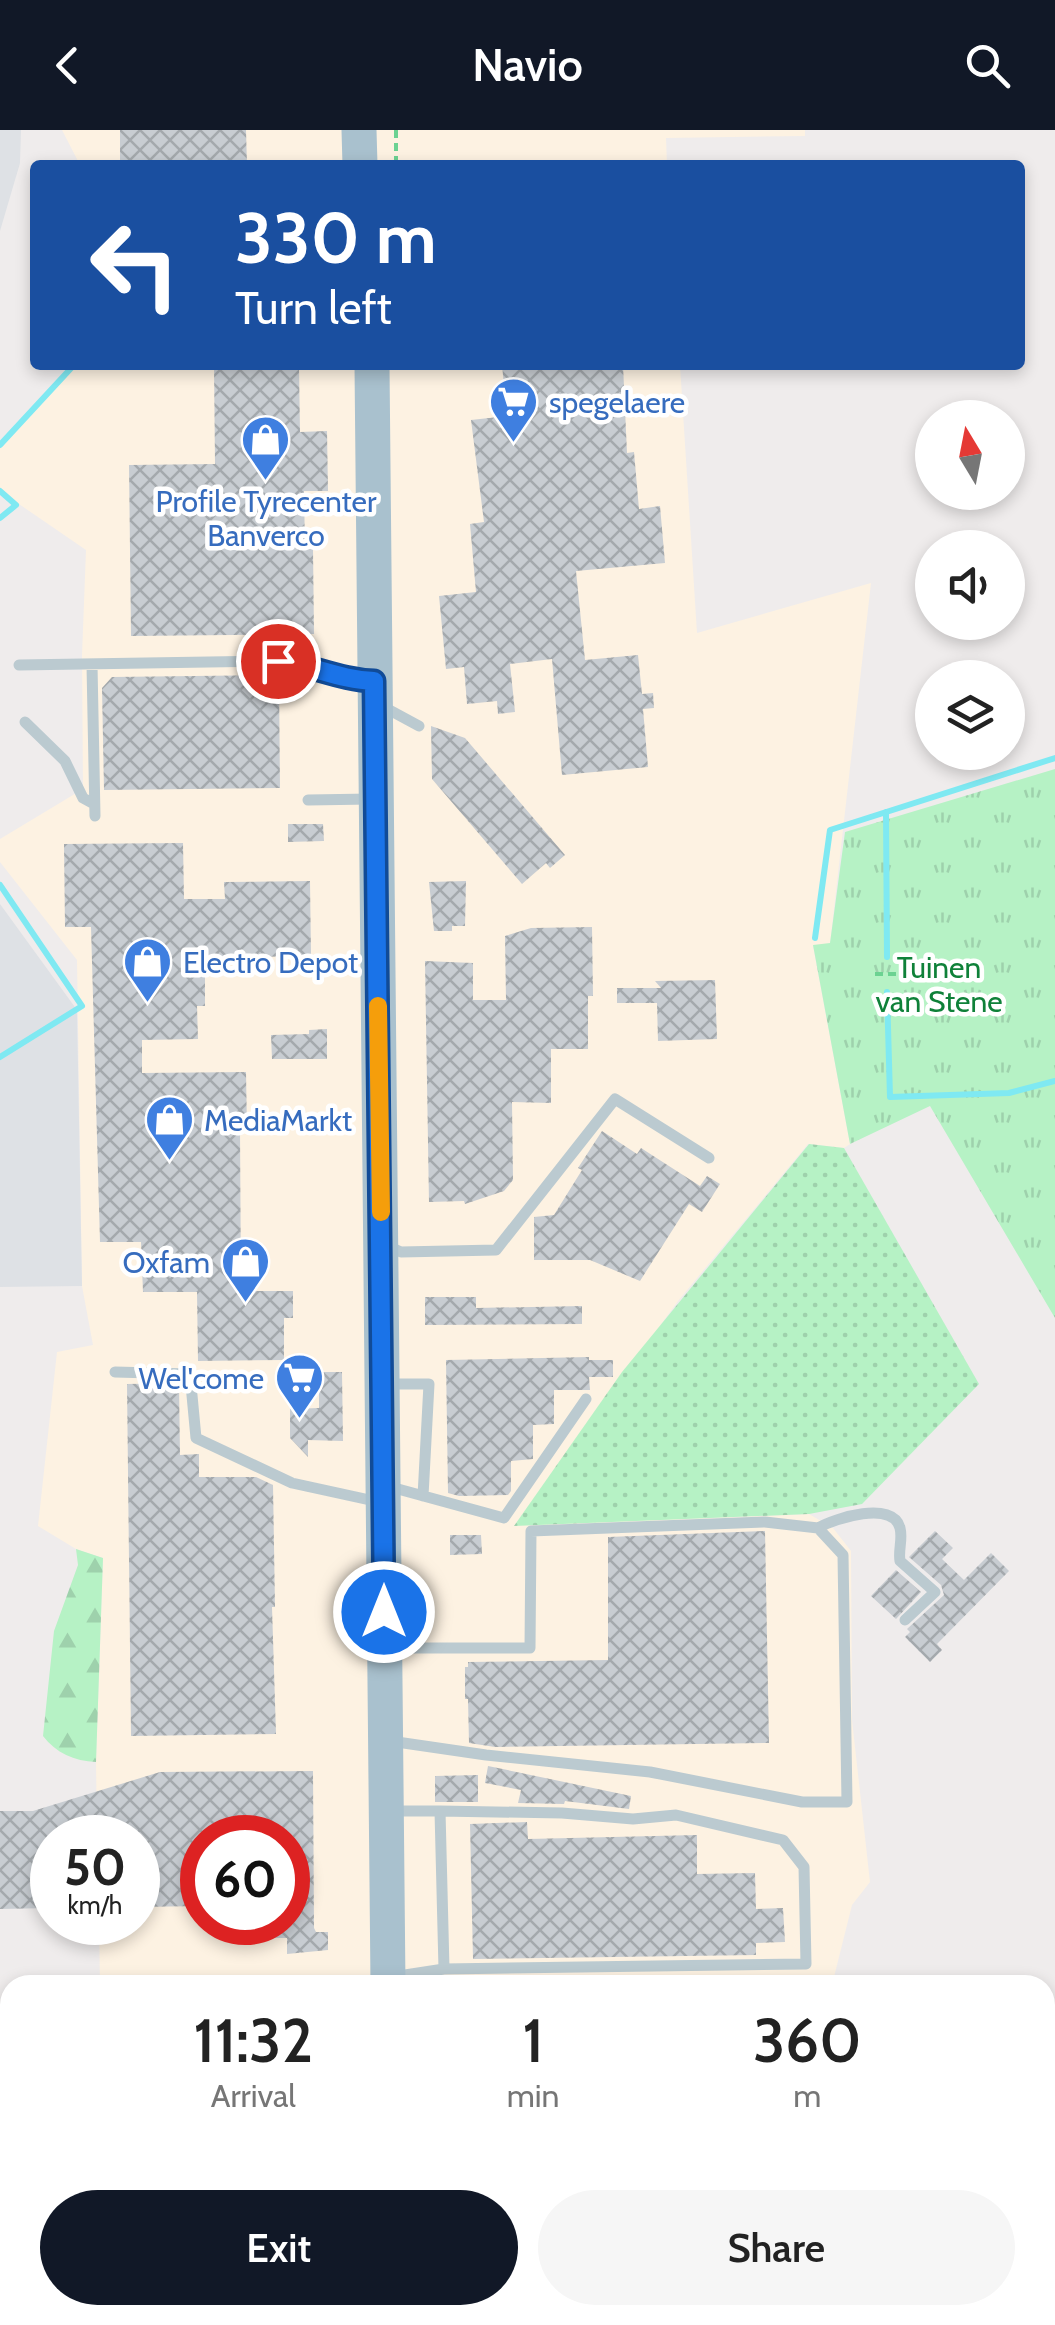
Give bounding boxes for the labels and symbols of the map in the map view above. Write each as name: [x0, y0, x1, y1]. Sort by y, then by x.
supermarket icon: spegelaere: [488, 376, 540, 444]
place label: spegelaere: [549, 384, 685, 421]
north arrow: [915, 400, 1025, 510]
shop icon: Profile Tyrecenter Banverco: [240, 414, 292, 482]
place label: Profile Tyrecenter Banverco: [156, 483, 377, 554]
pin: [236, 619, 321, 704]
shop icon: Electro Depot: [122, 936, 174, 1004]
place label: Electro Depot: [183, 944, 358, 981]
park label: Tuinen van Stene: [875, 949, 1003, 1020]
shop icon: MediaMarkt: [143, 1094, 195, 1162]
place label: MediaMarkt: [204, 1102, 352, 1139]
shop icon: Oxfam: [219, 1236, 271, 1304]
place label: Oxfam: [123, 1244, 210, 1281]
supermarket icon: Wel'come: [273, 1352, 325, 1420]
place label: Wel'come: [138, 1360, 264, 1397]
position arrow: [332, 1560, 436, 1664]
speed limit sign: 60: [180, 1815, 310, 1945]

